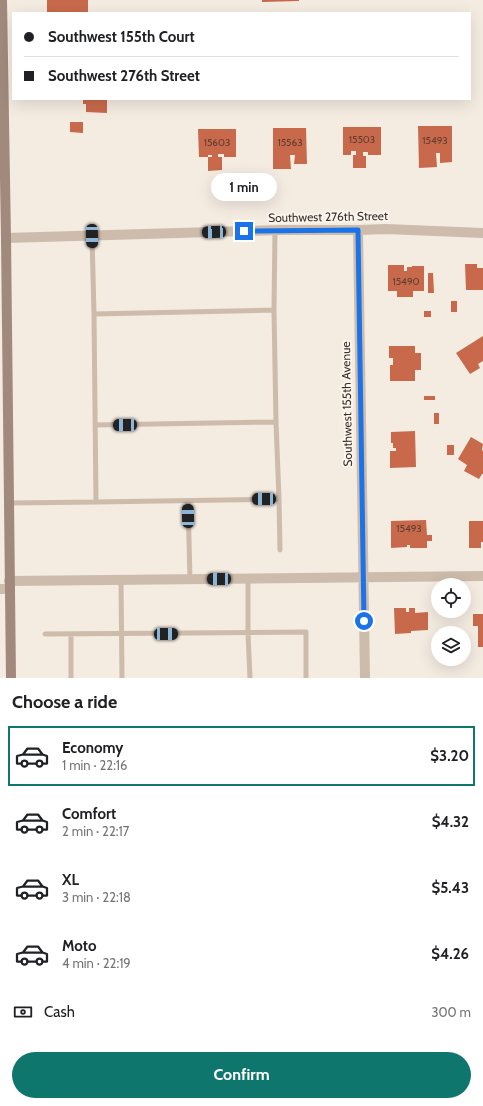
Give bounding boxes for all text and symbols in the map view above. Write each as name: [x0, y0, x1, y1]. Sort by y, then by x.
text: Southwest 155th Court: [48, 28, 195, 46]
text: Southwest 276th Street: [48, 67, 200, 85]
house number: 15503: [349, 133, 375, 146]
house number: 15493: [422, 134, 448, 147]
house number: 15603: [204, 136, 230, 149]
house number: 15563: [277, 136, 303, 149]
callout: 1 min: [211, 173, 277, 201]
text: 1 min: [229, 179, 259, 195]
street label: Southwest 276th Street: [268, 208, 388, 225]
route end: [235, 222, 253, 240]
car: [86, 224, 98, 248]
car: [202, 226, 226, 238]
house number: 15490: [392, 275, 420, 288]
street label: Southwest 155th Avenue: [338, 341, 355, 467]
car: [113, 419, 137, 431]
car: [252, 493, 276, 505]
car: [182, 504, 194, 528]
house number: 15493: [396, 522, 422, 535]
car: [207, 573, 231, 585]
map controls: [431, 578, 471, 666]
button: locate: [431, 578, 471, 618]
route start: [355, 612, 373, 630]
button: layers: [431, 626, 471, 666]
car: [154, 628, 178, 640]
text: Choose a ride: [12, 691, 117, 713]
icon: car: [14, 738, 50, 774]
text: Economy: [62, 739, 123, 757]
text: $3.20: [430, 747, 469, 765]
text: 1 min · 22:16: [62, 757, 127, 773]
icon: car: [14, 804, 50, 840]
text: Comfort: [62, 805, 116, 823]
text: $4.32: [432, 813, 469, 831]
text: 2 min · 22:17: [62, 823, 129, 839]
icon: car: [14, 870, 50, 906]
text: XL: [62, 871, 79, 889]
text: $5.43: [432, 879, 469, 897]
text: 3 min · 22:18: [62, 889, 131, 905]
icon: car: [14, 936, 50, 972]
text: Moto: [62, 937, 96, 955]
text: $4.26: [431, 945, 469, 963]
text: 4 min · 22:19: [62, 955, 131, 971]
icon: cash: [12, 1001, 34, 1023]
text: Cash: [44, 1003, 75, 1021]
text: 300 m: [431, 1004, 471, 1020]
button: Confirm: [12, 1052, 471, 1098]

